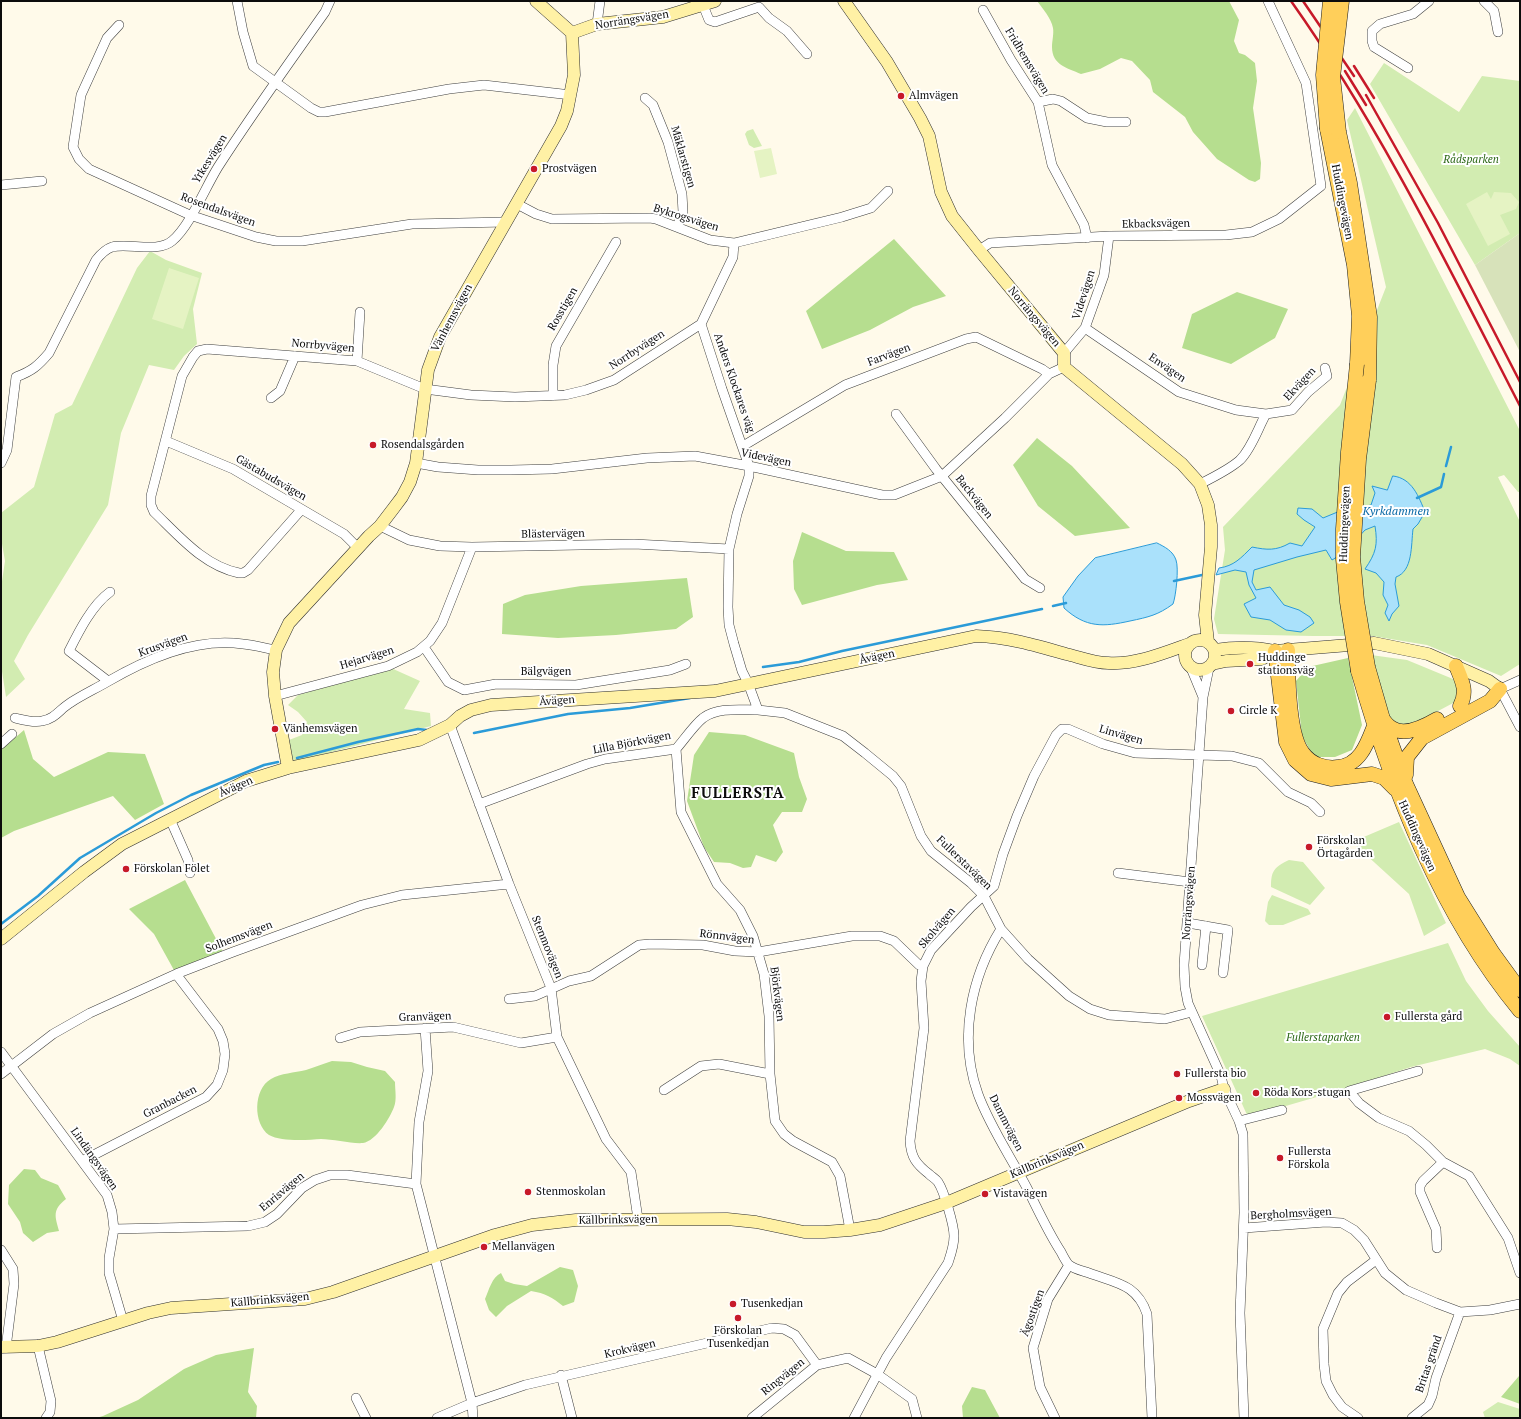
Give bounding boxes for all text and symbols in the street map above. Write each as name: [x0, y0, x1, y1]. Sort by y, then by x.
street label: Norrängsvägen: [594, 8, 670, 32]
street label: Fridhemsvägen: [1002, 26, 1052, 96]
place label: Almvägen: [909, 89, 958, 103]
marker: Almvägen: [896, 91, 906, 101]
street label: Mäklarstigen: [668, 124, 698, 190]
street label: Yrkesvägen: [190, 132, 230, 186]
park label: Rådsparken: [1443, 153, 1499, 167]
place label: Prostvägen: [542, 162, 597, 176]
street label: Huddingevägen: [1328, 163, 1356, 241]
marker: Prostvägen: [529, 164, 539, 174]
street label: Rosendalsvägen: [179, 190, 257, 230]
street label: Bykrogsvägen: [652, 202, 720, 234]
street label: Ekbacksvägen: [1122, 217, 1190, 231]
street label: Videvägen: [1070, 269, 1098, 321]
street label: Vänhemsvägen: [429, 282, 475, 354]
street label: Norrängsvägen: [1005, 284, 1063, 350]
street label: Rosstigen: [545, 285, 581, 333]
street label: Norrbyvägen: [607, 327, 667, 373]
street label: Anders Klockares väg: [711, 332, 757, 434]
street label: Norrbyvägen: [291, 337, 355, 355]
street label: Farvägen: [866, 341, 912, 369]
street label: Envägen: [1146, 351, 1188, 385]
street label: Ekvägen: [1281, 364, 1319, 404]
place label: Rosendalsgården: [381, 438, 464, 452]
marker: Rosendalsgården: [368, 440, 378, 450]
street label: Videvägen: [740, 446, 792, 470]
street label: Gästabudsvägen: [233, 452, 309, 504]
street label: Backvägen: [952, 473, 996, 521]
street label: Huddingevägen: [1337, 486, 1353, 562]
water label: Kyrkdammen: [1363, 505, 1429, 519]
street label: Blästervägen: [521, 527, 585, 541]
street label: Krusvägen: [137, 630, 189, 660]
street label: Hejarvägen: [338, 644, 396, 672]
street label: Åvägen: [858, 647, 896, 667]
place label: Huddinge stationsväg: [1258, 651, 1314, 677]
marker: Huddinge stationsväg: [1245, 659, 1255, 669]
street label: Bälgvägen: [521, 665, 571, 679]
street label: Åvägen: [539, 693, 575, 709]
place label: Circle K: [1239, 704, 1277, 718]
marker: Circle K: [1226, 706, 1236, 716]
place label: Vänhemsvägen: [283, 722, 357, 736]
street label: Linvägen: [1098, 722, 1144, 748]
marker: Vänhemsvägen: [270, 724, 280, 734]
street label: Lilla Björkvägen: [592, 729, 672, 757]
street label: Åvägen: [217, 774, 255, 800]
district label: FULLERSTA: [691, 785, 785, 803]
street label: Huddingevägen: [1395, 798, 1439, 874]
street label: Fullerstavägen: [933, 833, 995, 893]
place label: Förskolan Örtagården: [1317, 834, 1373, 860]
marker: Förskolan Örtagården: [1304, 842, 1314, 852]
place label: Förskolan Fölet: [134, 862, 210, 876]
marker: Förskolan Fölet: [121, 864, 131, 874]
street label: Norrängsvägen: [1180, 866, 1198, 940]
street label: Skolvägen: [916, 905, 958, 951]
street label: Stenmovägen: [528, 914, 566, 980]
street label: Solhemsvägen: [204, 918, 274, 956]
street label: Rönnvägen: [699, 927, 755, 947]
street label: Björkvägen: [767, 966, 787, 1022]
street label: Granvägen: [398, 1009, 452, 1025]
place label: Fullersta gård: [1395, 1010, 1462, 1024]
marker: Fullersta gård: [1382, 1012, 1392, 1022]
park label: Fullerstaparken: [1286, 1031, 1360, 1045]
place label: Fullersta bio: [1185, 1067, 1246, 1081]
marker: Fullersta bio: [1172, 1069, 1182, 1079]
street label: Granbacken: [141, 1083, 199, 1121]
place label: Röda Kors-stugan: [1264, 1086, 1351, 1100]
marker: Röda Kors-stugan: [1251, 1088, 1261, 1098]
place label: Mossvägen: [1187, 1091, 1241, 1105]
street label: Dammvägen: [986, 1093, 1026, 1153]
marker: Mossvägen: [1174, 1093, 1184, 1103]
street label: Lindängsvägen: [67, 1125, 121, 1193]
street label: Källbrinksvägen: [1008, 1139, 1086, 1181]
place label: Fullersta Förskola: [1288, 1145, 1331, 1171]
marker: Fullersta Förskola: [1275, 1153, 1285, 1163]
street label: Enrisvägen: [257, 1170, 307, 1214]
place label: Stenmoskolan: [536, 1185, 605, 1199]
marker: Stenmoskolan: [523, 1187, 533, 1197]
place label: Vistavägen: [993, 1187, 1047, 1201]
marker: Vistavägen: [980, 1189, 990, 1199]
street label: Bergholmsvägen: [1250, 1205, 1332, 1223]
street label: Källbrinksvägen: [579, 1213, 657, 1227]
place label: Mellanvägen: [492, 1240, 555, 1254]
marker: Mellanvägen: [479, 1242, 489, 1252]
street label: Ägostigen: [1018, 1288, 1048, 1338]
street label: Källbrinksvägen: [230, 1290, 310, 1310]
place label: Tusenkedjan: [741, 1297, 803, 1311]
marker: Tusenkedjan: [728, 1299, 738, 1309]
marker: Förskolan Tusenkedjan: [733, 1313, 743, 1323]
place label: Förskolan Tusenkedjan: [707, 1324, 769, 1350]
street label: Britas gränd: [1413, 1334, 1445, 1394]
street label: Krokvägen: [603, 1337, 657, 1361]
street label: Ringvägen: [759, 1356, 807, 1398]

